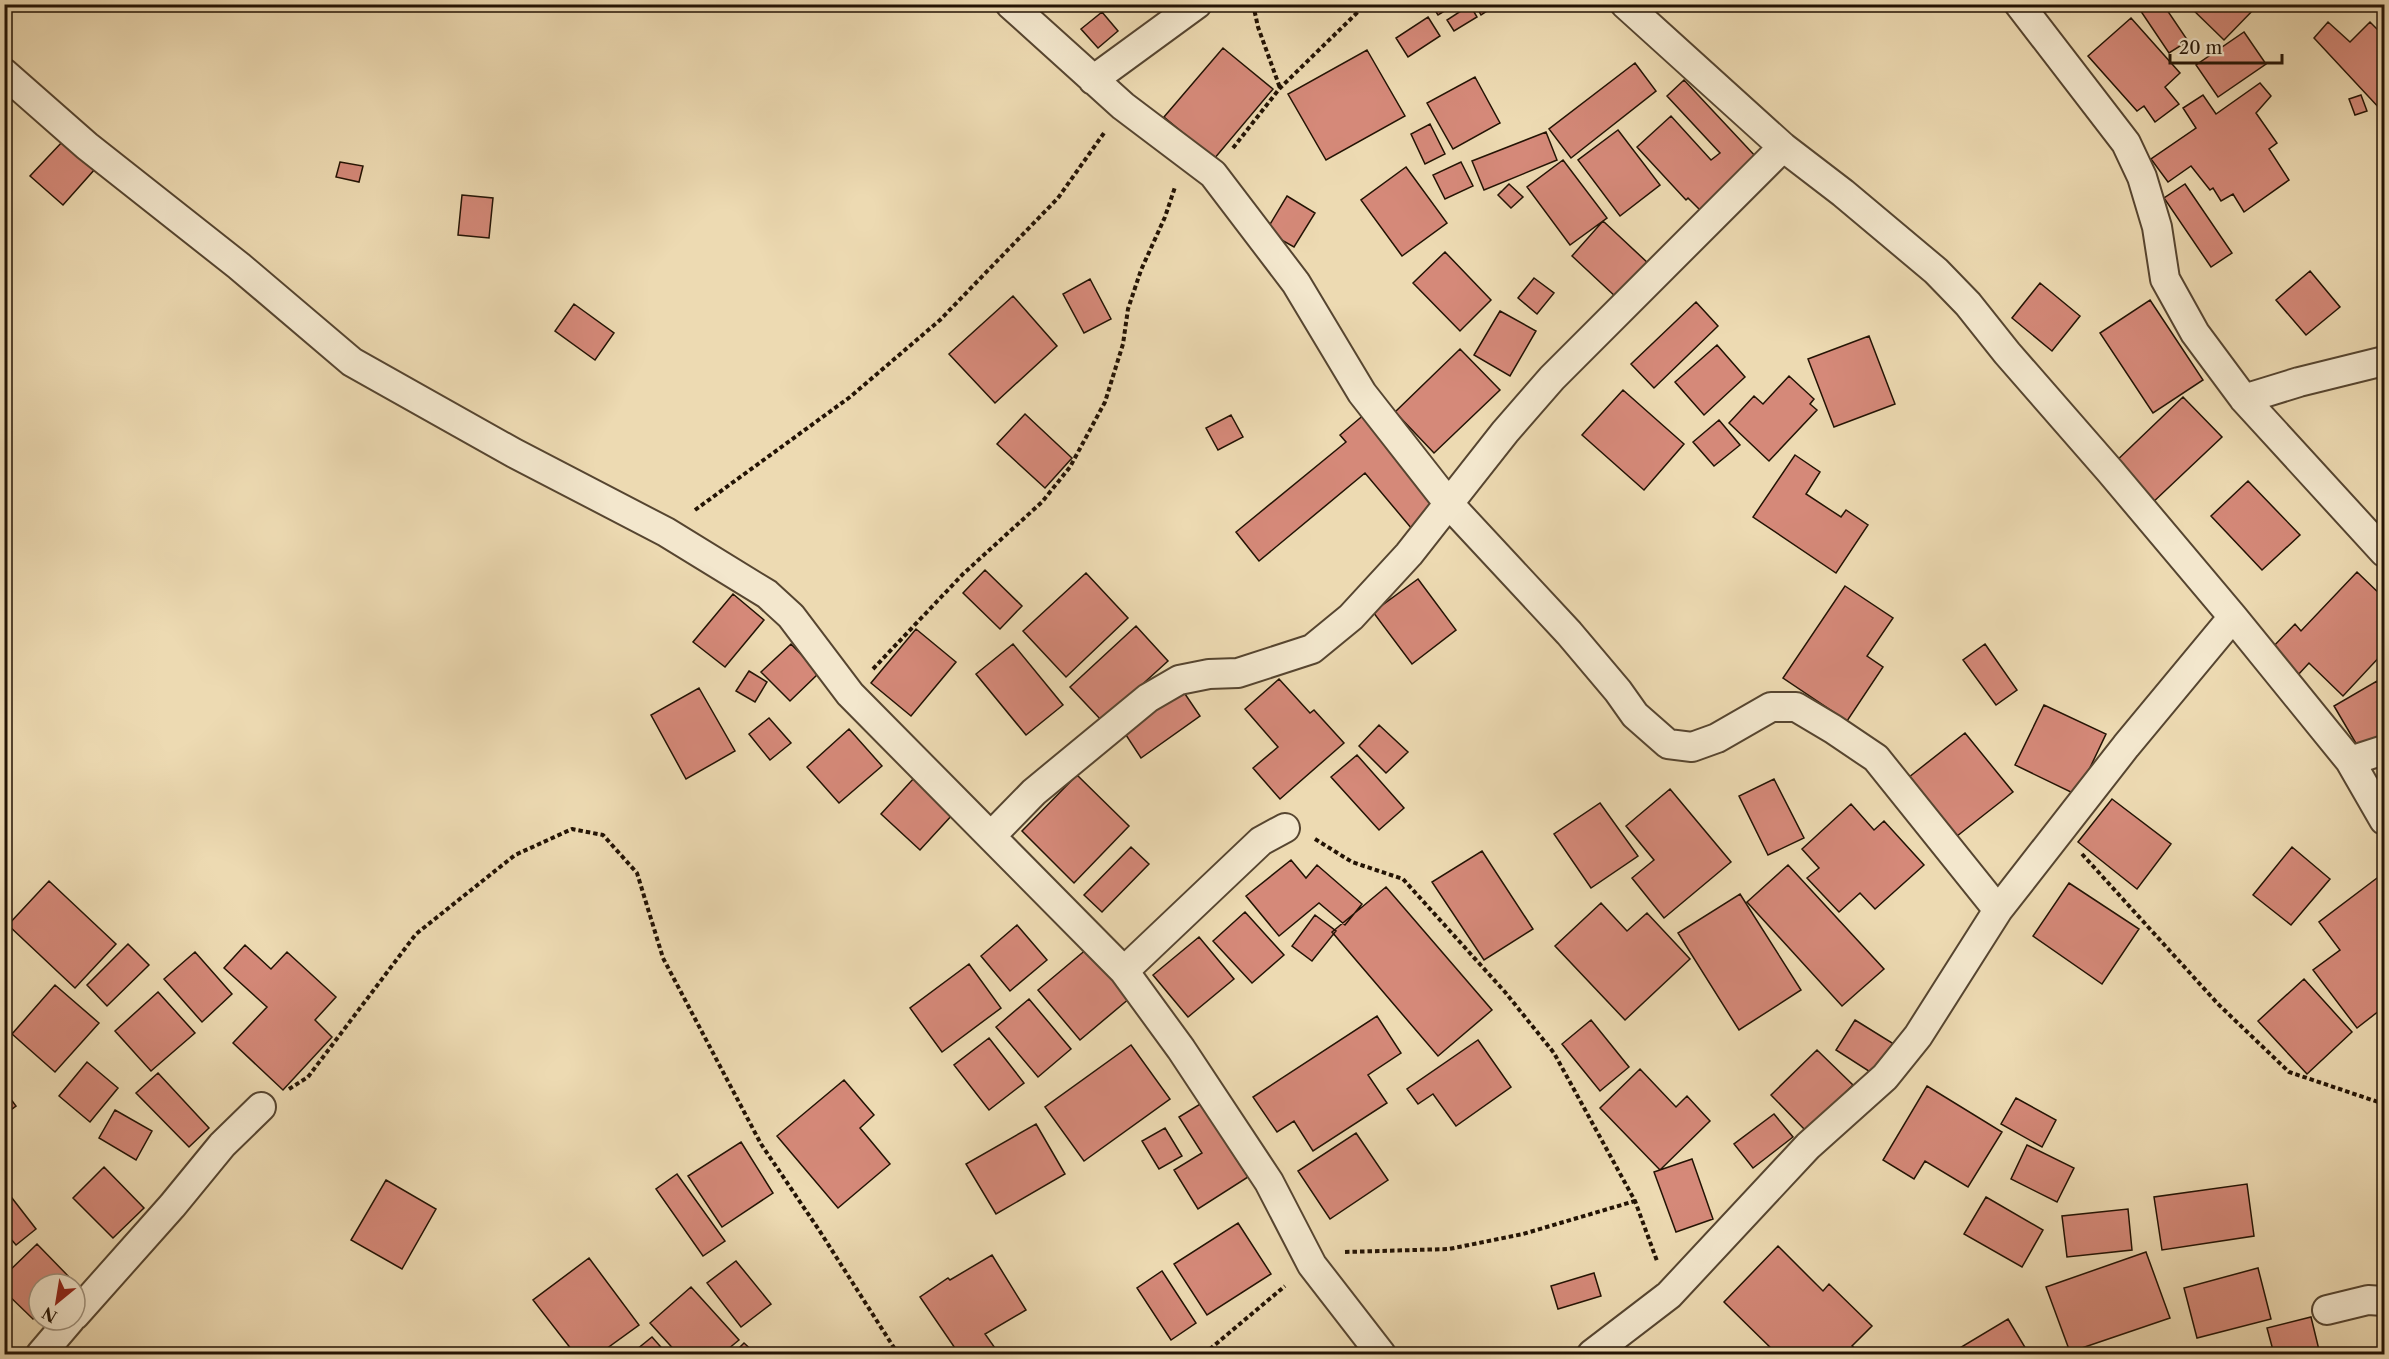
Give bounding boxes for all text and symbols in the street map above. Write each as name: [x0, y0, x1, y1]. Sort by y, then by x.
scale bar: [2170, 27, 2282, 65]
text: 20 m: [2179, 37, 2223, 59]
north arrow: [27, 1272, 87, 1332]
text: N: [38, 1303, 61, 1327]

